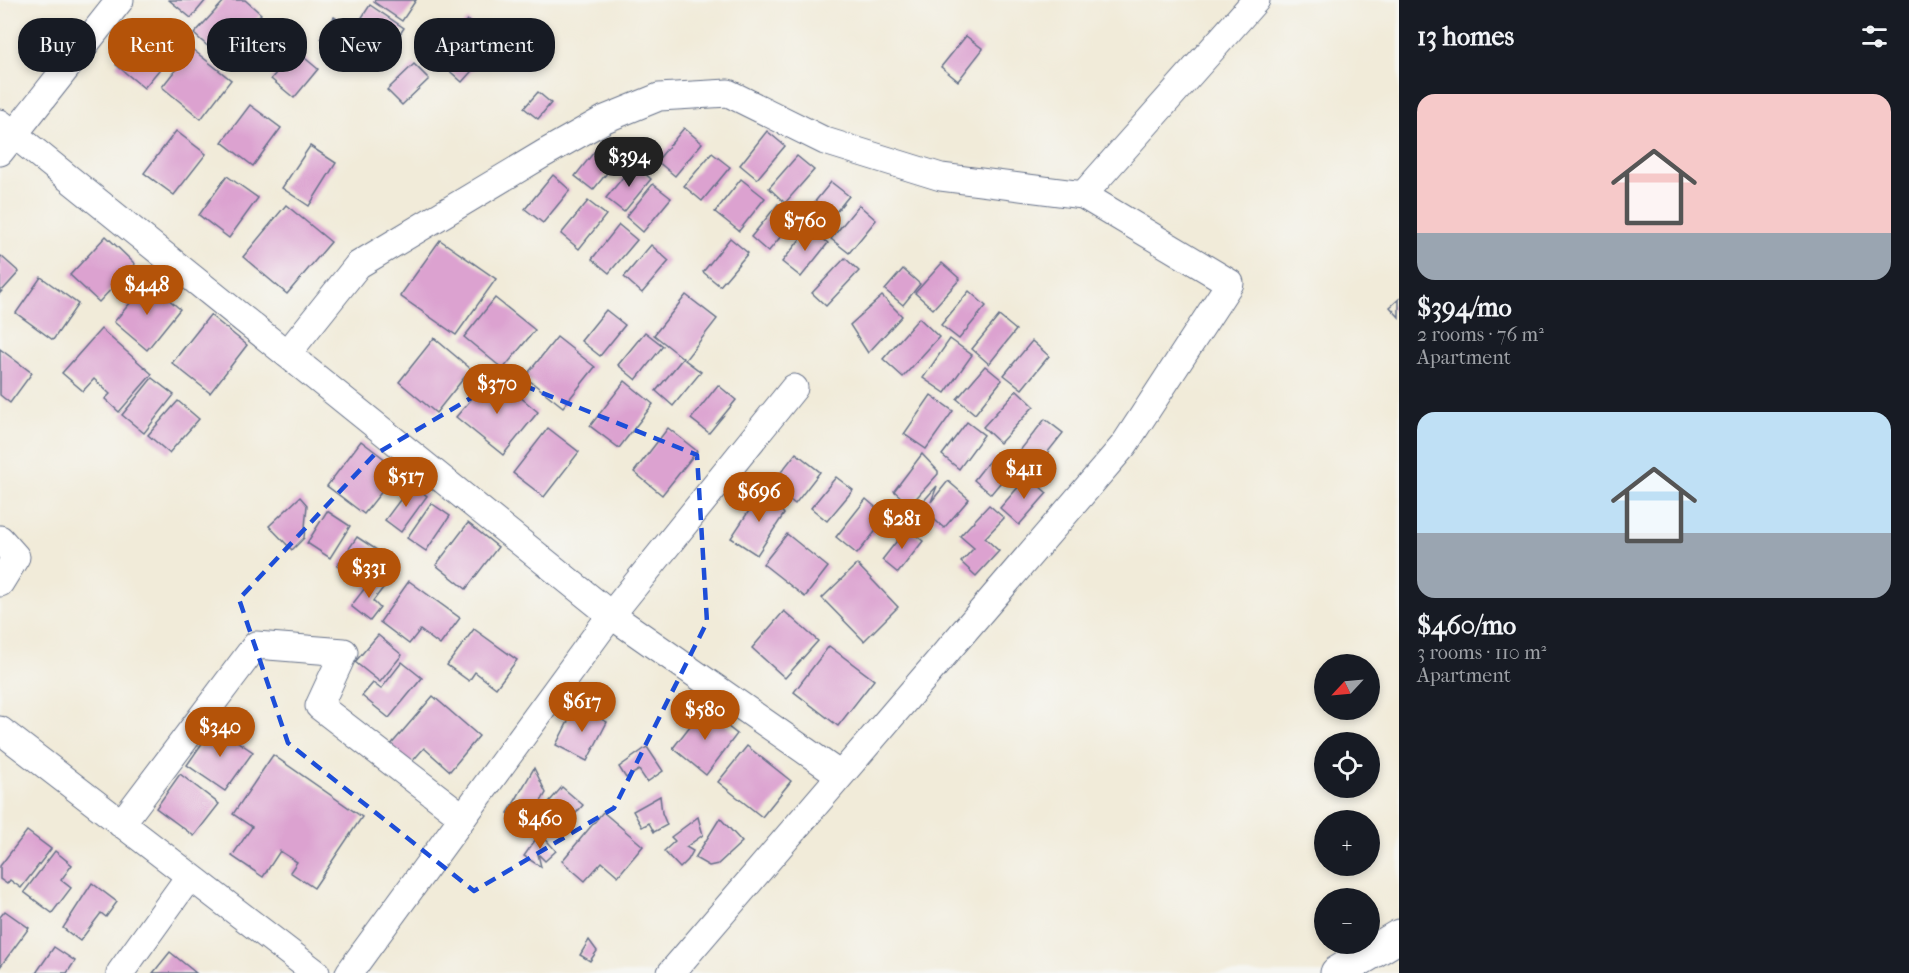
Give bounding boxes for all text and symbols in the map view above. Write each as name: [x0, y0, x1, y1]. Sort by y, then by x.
chip: Buy: [18, 18, 96, 72]
chip: Rent: [108, 18, 195, 72]
chip: Filters: [207, 18, 307, 72]
chip: New: [319, 18, 402, 72]
chip: Apartment: [414, 18, 555, 72]
icon: filters: [1858, 20, 1891, 53]
text: 13 homes: [1417, 21, 1514, 52]
icon: home: [1600, 133, 1708, 241]
pin: $394: [593, 137, 665, 188]
text: $394: [608, 145, 650, 168]
pin: $760: [769, 201, 841, 252]
text: $760: [784, 209, 826, 232]
pin: $448: [111, 265, 183, 316]
text: $448: [125, 273, 169, 296]
text: $394/mo: [1417, 292, 1512, 323]
text: 2 rooms · 76 m²: [1417, 323, 1544, 346]
text: Apartment: [1417, 346, 1511, 369]
pin: $370: [461, 364, 533, 415]
text: $370: [477, 372, 517, 395]
pin: $411: [988, 449, 1060, 500]
icon: home: [1600, 451, 1708, 559]
pin: $517: [370, 457, 442, 508]
text: $411: [1005, 457, 1043, 480]
text: $517: [388, 465, 424, 488]
pin: $696: [723, 472, 795, 523]
text: $696: [737, 480, 781, 503]
pin: $281: [866, 499, 938, 550]
text: $281: [883, 507, 921, 530]
pin: $331: [333, 548, 405, 599]
text: $331: [352, 556, 386, 579]
text: $460/mo: [1417, 610, 1516, 641]
text: 3 rooms · 110 m²: [1417, 641, 1546, 664]
north arrow: [1314, 654, 1380, 720]
map controls: [1314, 654, 1380, 954]
text: Apartment: [1417, 664, 1511, 687]
pin: $617: [546, 682, 618, 733]
text: $617: [563, 690, 601, 713]
pin: $580: [669, 690, 741, 741]
text: $580: [685, 698, 725, 721]
pin: $340: [184, 707, 256, 758]
text: $340: [199, 715, 241, 738]
button: locate: [1314, 732, 1380, 798]
pin: $460: [504, 799, 576, 850]
text: $460: [518, 807, 562, 830]
button: +: [1314, 810, 1380, 876]
button: −: [1314, 888, 1380, 954]

